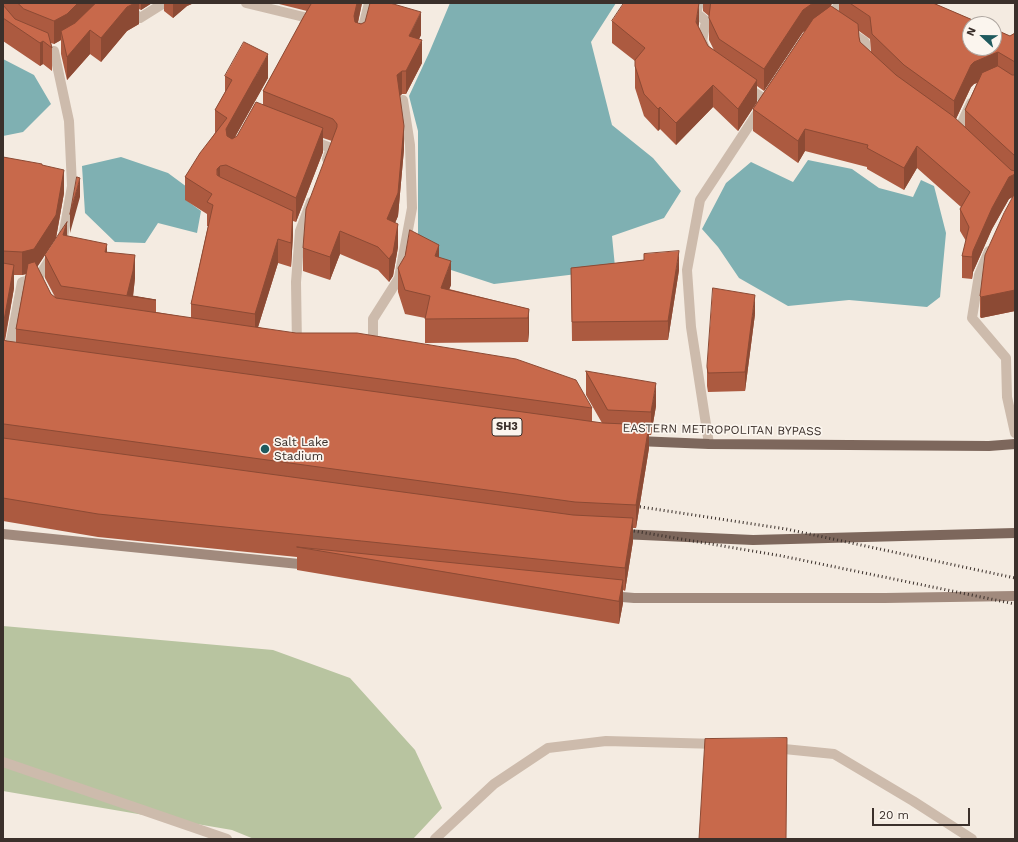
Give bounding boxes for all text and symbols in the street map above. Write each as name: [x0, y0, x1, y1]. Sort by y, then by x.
north arrow: [962, 16, 1002, 56]
text: N: [964, 25, 979, 38]
road number: SH3: [492, 418, 522, 436]
street label: EASTERN METROPOLITAN BYPASS: [622, 421, 822, 439]
place label: Salt Lake Stadium: [274, 435, 328, 463]
marker: Salt Lake Stadium: [259, 443, 271, 455]
scale bar: [874, 800, 972, 826]
text: 20 m: [879, 808, 909, 822]

